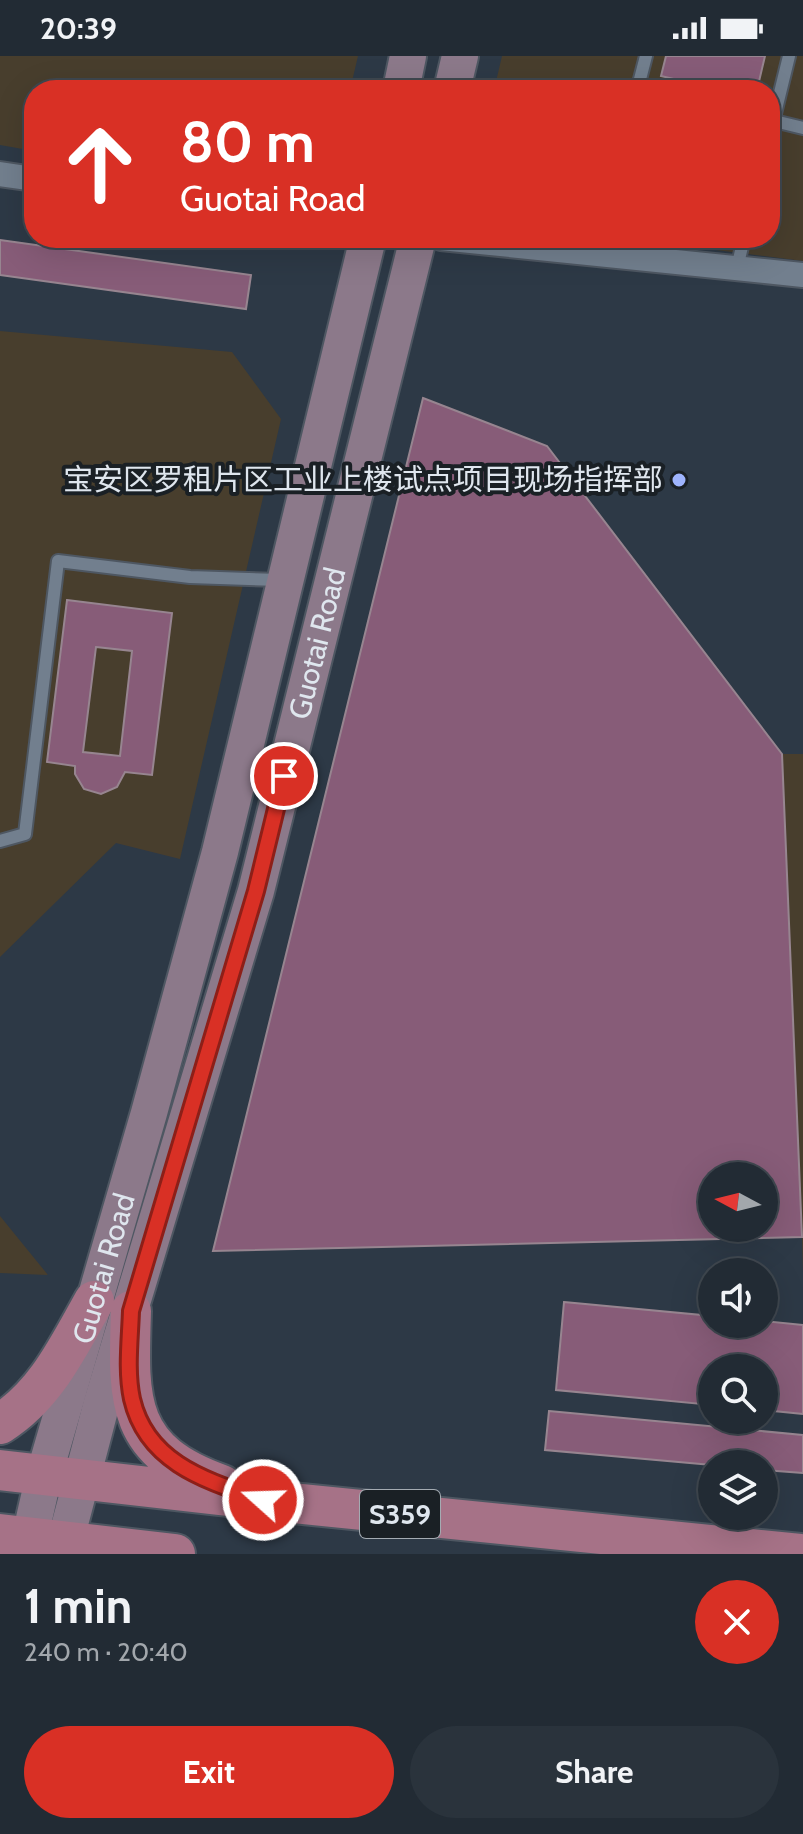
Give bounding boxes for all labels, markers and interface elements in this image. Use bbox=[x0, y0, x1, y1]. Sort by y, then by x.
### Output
text: 20:39 bbox=[40, 10, 117, 47]
text: 80 m bbox=[180, 108, 315, 176]
icon: ahead bbox=[48, 112, 152, 216]
text: Guotai Road bbox=[180, 176, 366, 220]
place label: 宝安区罗租片区工业上楼试点项目现场指挥部 bbox=[63, 461, 663, 498]
marker: 宝安区罗租片区工业上楼试点项目现场指挥部 bbox=[670, 471, 688, 489]
street label: Guotai Road bbox=[280, 564, 354, 723]
pin bbox=[250, 742, 318, 810]
icon: arrive bbox=[262, 754, 306, 798]
north arrow bbox=[698, 1162, 778, 1242]
map controls bbox=[698, 1162, 778, 1530]
street label: Guotai Road bbox=[64, 1189, 143, 1348]
button: sound bbox=[698, 1258, 778, 1338]
button: search bbox=[698, 1354, 778, 1434]
button: layers bbox=[698, 1450, 778, 1530]
position arrow bbox=[221, 1458, 305, 1542]
road number: S359 bbox=[360, 1490, 440, 1538]
text: 1 min bbox=[24, 1577, 132, 1635]
button: close bbox=[695, 1580, 779, 1664]
text: 240 m · 20:40 bbox=[24, 1636, 188, 1668]
button: Exit bbox=[24, 1726, 394, 1818]
button: Share bbox=[410, 1726, 779, 1818]

